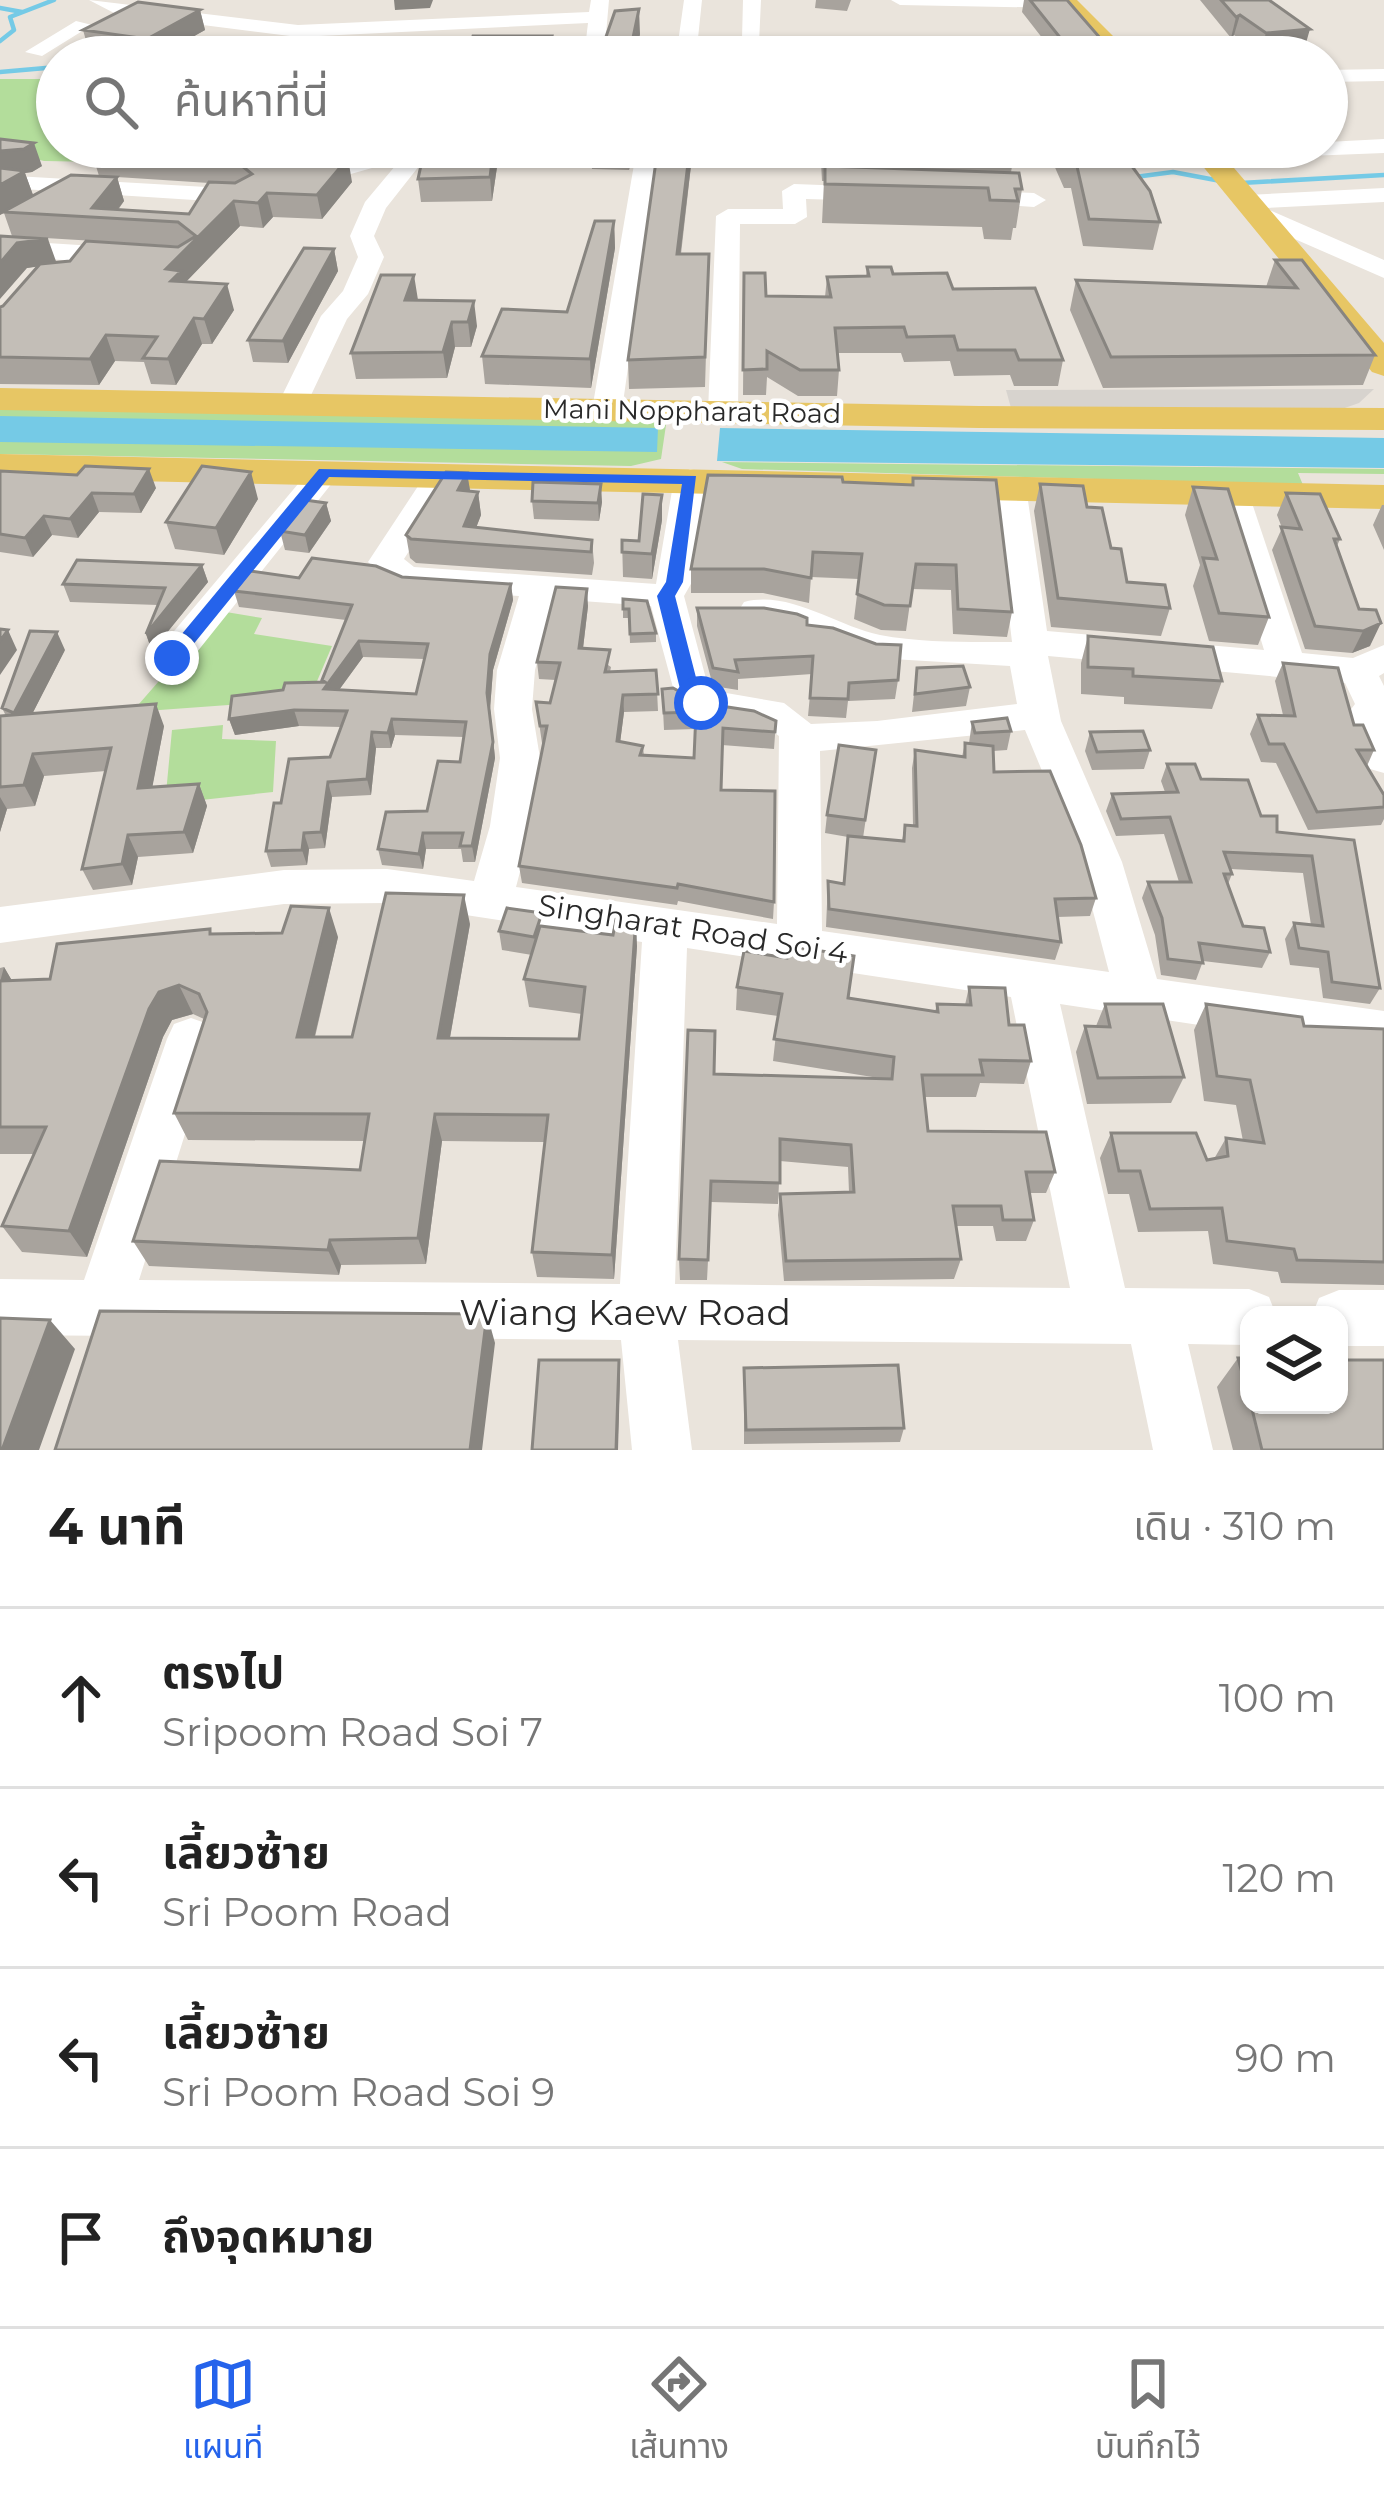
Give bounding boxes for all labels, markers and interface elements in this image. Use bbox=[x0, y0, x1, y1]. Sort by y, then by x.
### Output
search box bbox=[36, 36, 1348, 168]
icon: search bbox=[78, 69, 144, 135]
text: ค้นหาที่นี่ bbox=[174, 72, 329, 127]
street label: Mani Noppharat Road bbox=[543, 392, 841, 430]
route end bbox=[145, 631, 199, 685]
route start bbox=[674, 676, 728, 730]
street label: Singharat Road Soi 4 bbox=[535, 886, 851, 972]
street label: Wiang Kaew Road bbox=[459, 1290, 791, 1334]
map controls bbox=[1240, 1306, 1348, 1414]
button: layers bbox=[1240, 1306, 1348, 1414]
text: 4 นาที bbox=[48, 1495, 186, 1557]
text: เดิน · 310 m bbox=[1133, 1502, 1336, 1550]
text: ตรงไป bbox=[162, 1644, 284, 1699]
icon: ahead bbox=[48, 1665, 114, 1731]
text: 100 m bbox=[1219, 1674, 1336, 1722]
text: Sripoom Road Soi 7 bbox=[162, 1708, 543, 1756]
text: เลี้ยวซ้าย bbox=[162, 1824, 330, 1879]
icon: left bbox=[48, 1845, 114, 1911]
text: 120 m bbox=[1222, 1854, 1336, 1902]
text: Sri Poom Road bbox=[162, 1888, 452, 1936]
text: เลี้ยวซ้าย bbox=[162, 2004, 330, 2059]
icon: left bbox=[48, 2025, 114, 2091]
text: 90 m bbox=[1235, 2034, 1336, 2082]
text: Sri Poom Road Soi 9 bbox=[162, 2068, 555, 2116]
icon: arrive bbox=[48, 2205, 114, 2271]
text: ถึงจุดหมาย bbox=[162, 2208, 374, 2263]
tab: แผนที่ bbox=[183, 2351, 263, 2473]
tab: เส้นทาง bbox=[629, 2351, 729, 2473]
tab: บันทึกไว้ bbox=[1095, 2351, 1201, 2473]

